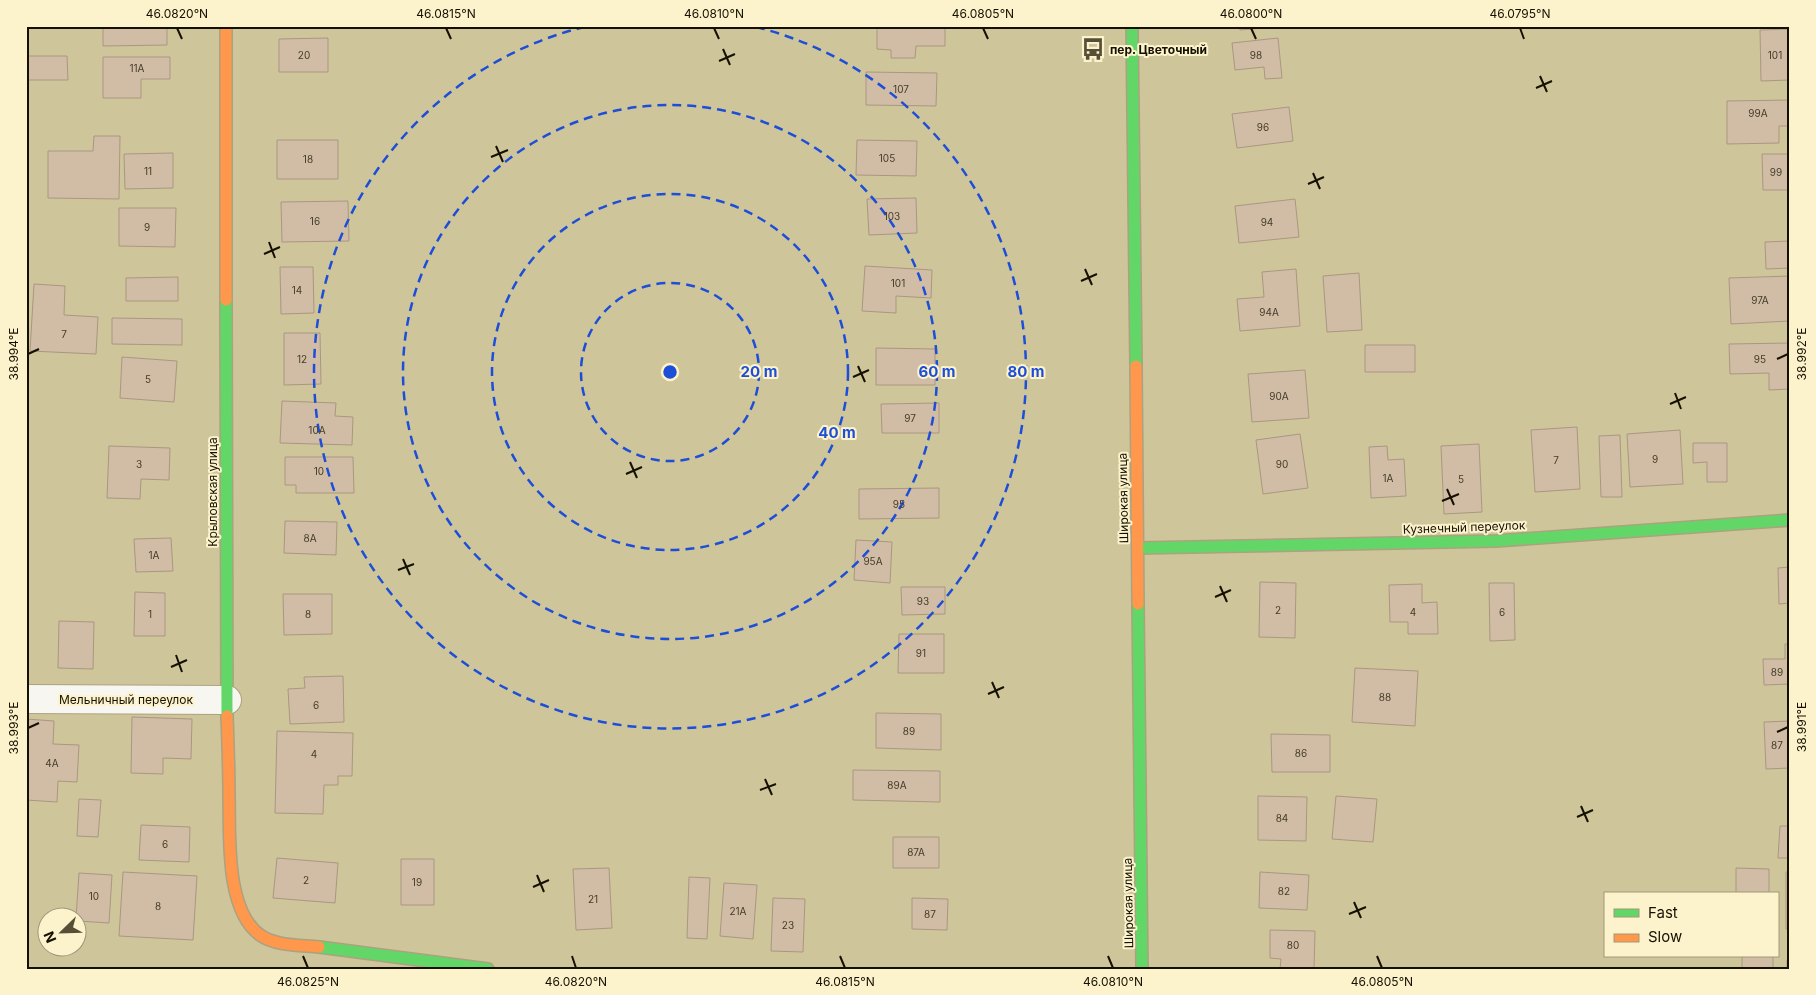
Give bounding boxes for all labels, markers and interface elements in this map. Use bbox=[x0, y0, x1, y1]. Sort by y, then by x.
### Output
text: 46.0820°N bbox=[146, 6, 208, 21]
text: 46.0815°N bbox=[416, 6, 476, 21]
text: 46.0810°N bbox=[684, 6, 744, 21]
text: 46.0805°N bbox=[952, 6, 1014, 21]
text: 46.0800°N bbox=[1220, 6, 1282, 21]
text: 46.0795°N bbox=[1489, 6, 1551, 21]
bus stop icon: пер. Цветочный bbox=[1080, 36, 1106, 62]
place label: пер. Цветочный bbox=[1110, 42, 1207, 57]
house number: 20 bbox=[298, 49, 310, 61]
house number: 98 bbox=[1250, 49, 1262, 61]
house number: 101 bbox=[1768, 49, 1782, 61]
house number: 11А bbox=[129, 62, 145, 74]
house number: 107 bbox=[893, 83, 909, 95]
house number: 99А bbox=[1748, 107, 1768, 119]
house number: 96 bbox=[1257, 121, 1269, 133]
house number: 105 bbox=[879, 152, 895, 164]
house number: 18 bbox=[303, 153, 313, 165]
house number: 11 bbox=[144, 165, 152, 177]
house number: 99 bbox=[1770, 166, 1782, 178]
house number: 103 bbox=[884, 210, 900, 222]
house number: 16 bbox=[310, 215, 320, 227]
house number: 94 bbox=[1261, 216, 1273, 228]
house number: 9 bbox=[144, 221, 150, 233]
house number: 101 bbox=[891, 277, 905, 289]
house number: 14 bbox=[292, 284, 302, 296]
house number: 97А bbox=[1751, 294, 1769, 306]
house number: 94А bbox=[1259, 306, 1279, 318]
text: 38.994°E bbox=[6, 327, 21, 381]
house number: 7 bbox=[61, 328, 67, 340]
text: 38.992°E bbox=[1794, 328, 1809, 380]
house number: 12 bbox=[297, 353, 307, 365]
house number: 95 bbox=[1754, 353, 1766, 365]
text: 20 m bbox=[741, 362, 777, 381]
text: 60 m bbox=[918, 362, 956, 381]
text: 80 m bbox=[1007, 362, 1045, 381]
centre of rings bbox=[661, 363, 679, 381]
house number: 5 bbox=[145, 373, 151, 385]
house number: 90А bbox=[1269, 390, 1289, 402]
house number: 97 bbox=[904, 412, 916, 424]
text: 40 m bbox=[818, 423, 856, 442]
house number: 10А bbox=[308, 424, 326, 436]
street label: Крыловская улица bbox=[205, 437, 220, 547]
street label: Широкая улица bbox=[1115, 453, 1131, 543]
house number: 9 bbox=[1652, 453, 1658, 465]
house number: 7 bbox=[1553, 454, 1559, 466]
house number: 3 bbox=[136, 458, 142, 470]
house number: 90 bbox=[1276, 458, 1288, 470]
house number: 10 bbox=[314, 465, 324, 477]
house number: 1А bbox=[1383, 472, 1394, 484]
house number: 5 bbox=[1458, 473, 1464, 485]
house number: 95 bbox=[893, 498, 905, 510]
street label: Кузнечный переулок bbox=[1403, 517, 1526, 537]
house number: 8А bbox=[303, 532, 317, 544]
house number: 1А bbox=[149, 549, 160, 561]
house number: 95А bbox=[863, 555, 883, 567]
house number: 93 bbox=[917, 595, 929, 607]
house number: 2 bbox=[1275, 604, 1281, 616]
house number: 4 bbox=[1410, 606, 1416, 618]
house number: 6 bbox=[1499, 606, 1505, 618]
house number: 1 bbox=[148, 608, 152, 620]
house number: 8 bbox=[305, 608, 311, 620]
house number: 91 bbox=[916, 647, 926, 659]
house number: 89 bbox=[1771, 666, 1783, 678]
house number: 88 bbox=[1379, 691, 1391, 703]
street label: Мельничный переулок bbox=[59, 692, 193, 707]
house number: 6 bbox=[313, 699, 319, 711]
text: 38.993°E bbox=[6, 702, 21, 754]
text: 38.991°E bbox=[1794, 702, 1809, 752]
house number: 89 bbox=[903, 725, 915, 737]
house number: 87 bbox=[1771, 739, 1783, 751]
house number: 86 bbox=[1295, 747, 1307, 759]
house number: 4 bbox=[311, 748, 317, 760]
house number: 4А bbox=[45, 757, 59, 769]
house number: 89А bbox=[887, 779, 907, 791]
house number: 84 bbox=[1276, 812, 1288, 824]
house number: 6 bbox=[162, 838, 168, 850]
house number: 87А bbox=[907, 846, 925, 858]
street label: Широкая улица bbox=[1120, 858, 1136, 948]
house number: 2 bbox=[303, 874, 309, 886]
house number: 19 bbox=[412, 876, 422, 888]
house number: 82 bbox=[1278, 885, 1290, 897]
house number: 10 bbox=[89, 890, 99, 902]
legend bbox=[1604, 892, 1778, 958]
house number: 21 bbox=[588, 893, 598, 905]
house number: 8 bbox=[155, 900, 161, 912]
text: Fast bbox=[1648, 903, 1678, 922]
house number: 21А bbox=[729, 905, 747, 917]
north arrow bbox=[38, 908, 88, 958]
house number: 87 bbox=[924, 908, 936, 920]
house number: 23 bbox=[782, 919, 794, 931]
text: Slow bbox=[1648, 927, 1682, 946]
text: N bbox=[40, 929, 59, 946]
house number: 80 bbox=[1287, 939, 1299, 951]
text: 46.0825°N bbox=[277, 974, 339, 989]
text: 46.0820°N bbox=[545, 974, 607, 989]
text: 46.0815°N bbox=[815, 974, 875, 989]
text: 46.0810°N bbox=[1083, 974, 1143, 989]
text: 46.0805°N bbox=[1351, 974, 1413, 989]

